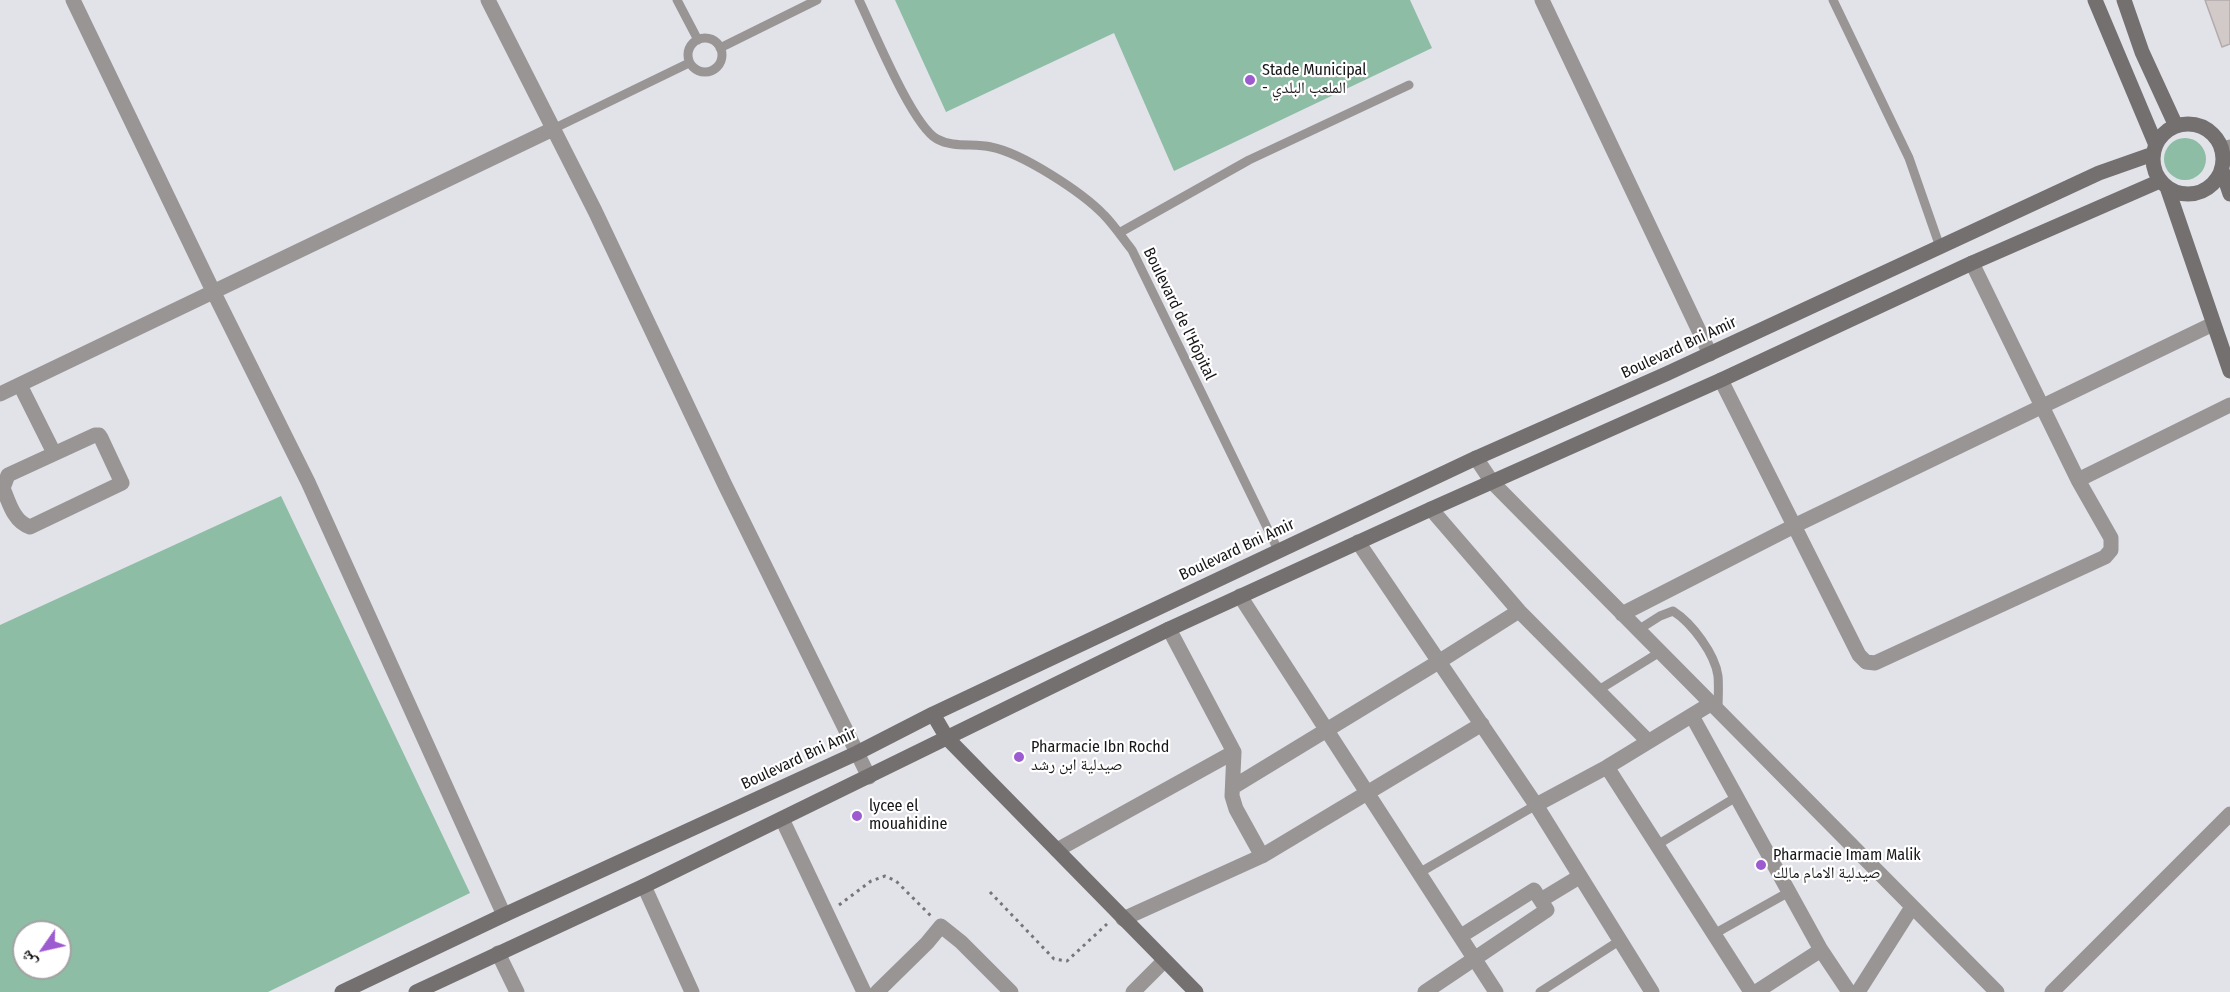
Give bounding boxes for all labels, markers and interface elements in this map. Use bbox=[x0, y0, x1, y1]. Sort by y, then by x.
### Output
place label: Stade Municipal - الملعب البلدي bbox=[1262, 61, 1366, 99]
marker: Stade Municipal - الملعب البلدي bbox=[1243, 73, 1257, 87]
street label: Boulevard de l'Hôpital bbox=[1139, 245, 1219, 383]
street label: Boulevard Bni Amir bbox=[1618, 313, 1740, 383]
street label: Boulevard Bni Amir bbox=[1176, 515, 1298, 585]
street label: Boulevard Bni Amir bbox=[738, 724, 860, 794]
place label: Pharmacie Ibn Rochd صيدلية ابن رشد bbox=[1031, 738, 1169, 776]
marker: Pharmacie Ibn Rochd صيدلية ابن رشد bbox=[1012, 750, 1026, 764]
place label: lycee el mouahidine bbox=[869, 797, 947, 835]
marker: lycee el mouahidine bbox=[850, 809, 864, 823]
place label: Pharmacie Imam Malik صيدلية الامام مالك bbox=[1773, 846, 1921, 884]
marker: Pharmacie Imam Malik صيدلية الامام مالك bbox=[1754, 858, 1768, 872]
north arrow bbox=[12, 920, 72, 980]
text: ش bbox=[16, 947, 41, 972]

